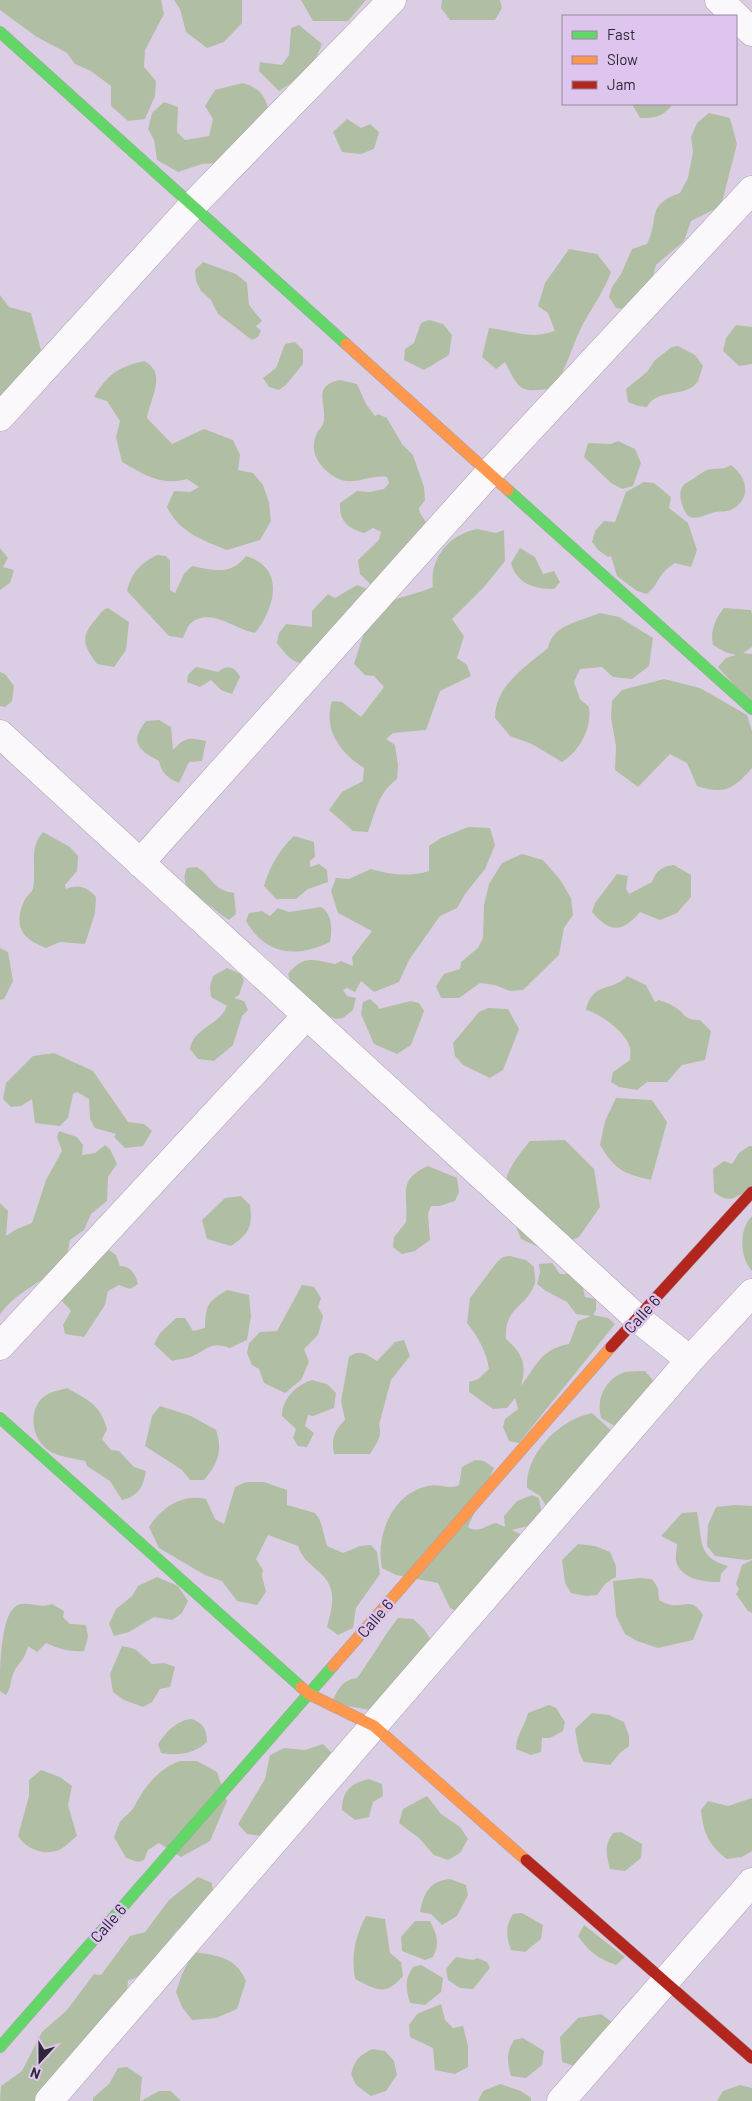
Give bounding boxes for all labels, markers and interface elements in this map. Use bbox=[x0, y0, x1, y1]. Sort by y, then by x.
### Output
legend bbox=[562, 15, 737, 105]
text: Fast bbox=[607, 25, 635, 43]
text: Slow bbox=[607, 50, 638, 68]
text: Jam bbox=[607, 75, 636, 93]
street label: Calle 6 bbox=[619, 1291, 664, 1337]
street label: Calle 6 bbox=[353, 1594, 397, 1641]
street label: Calle 6 bbox=[86, 1899, 130, 1946]
north arrow bbox=[15, 2036, 65, 2086]
text: N bbox=[28, 2064, 43, 2083]

